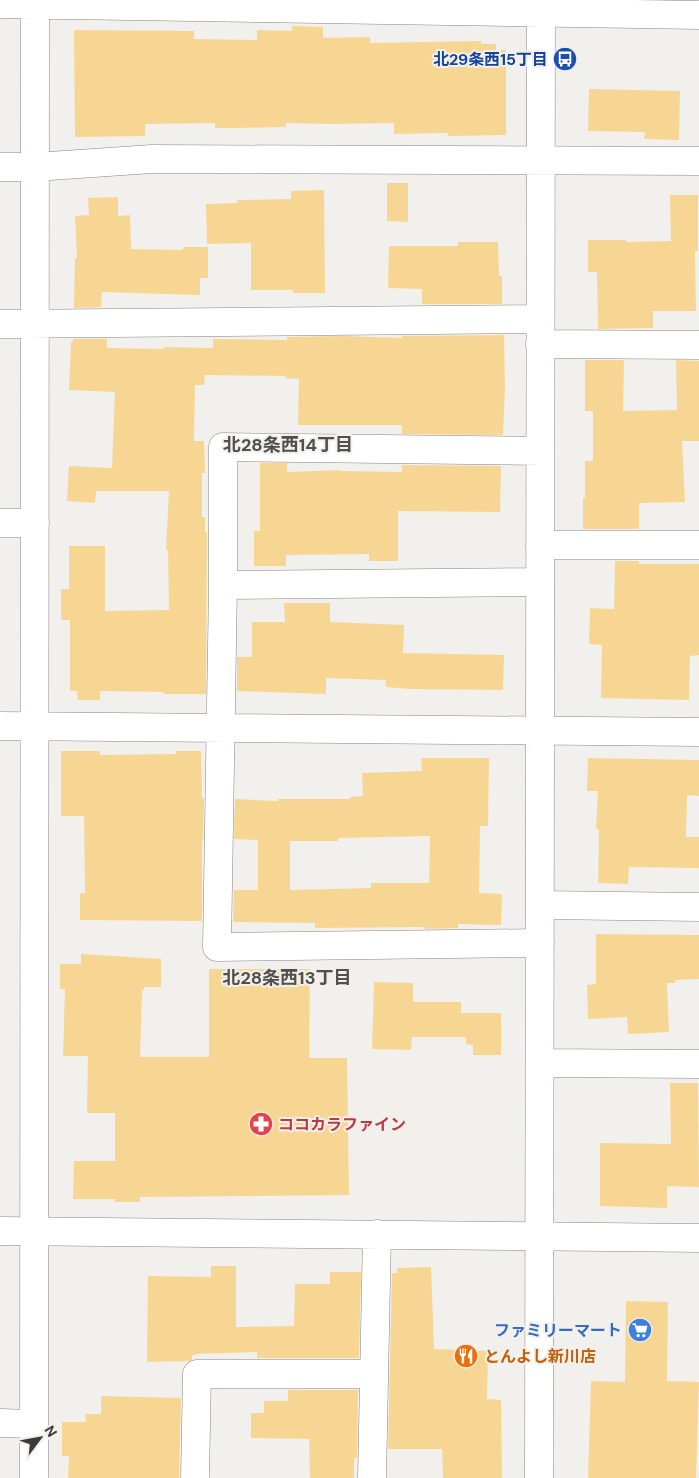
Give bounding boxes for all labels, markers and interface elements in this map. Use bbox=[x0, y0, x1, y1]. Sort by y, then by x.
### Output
bus stop icon: 北29条西15丁目 bbox=[552, 46, 578, 72]
place label: 北29条西15丁目 bbox=[433, 49, 548, 70]
district label: 北28条西14丁目 bbox=[223, 433, 353, 457]
district label: 北28条西13丁目 bbox=[222, 966, 352, 990]
pharmacy icon: ココカラファイン bbox=[248, 1111, 274, 1137]
place label: ココカラファイン bbox=[278, 1114, 406, 1135]
supermarket icon: ファミリーマート bbox=[627, 1317, 653, 1343]
place label: ファミリーマート bbox=[494, 1320, 622, 1341]
restaurant icon: とんよし新川店 bbox=[453, 1343, 479, 1369]
place label: とんよし新川店 bbox=[484, 1346, 596, 1367]
north arrow bbox=[15, 1413, 65, 1463]
text: N bbox=[41, 1422, 61, 1440]

